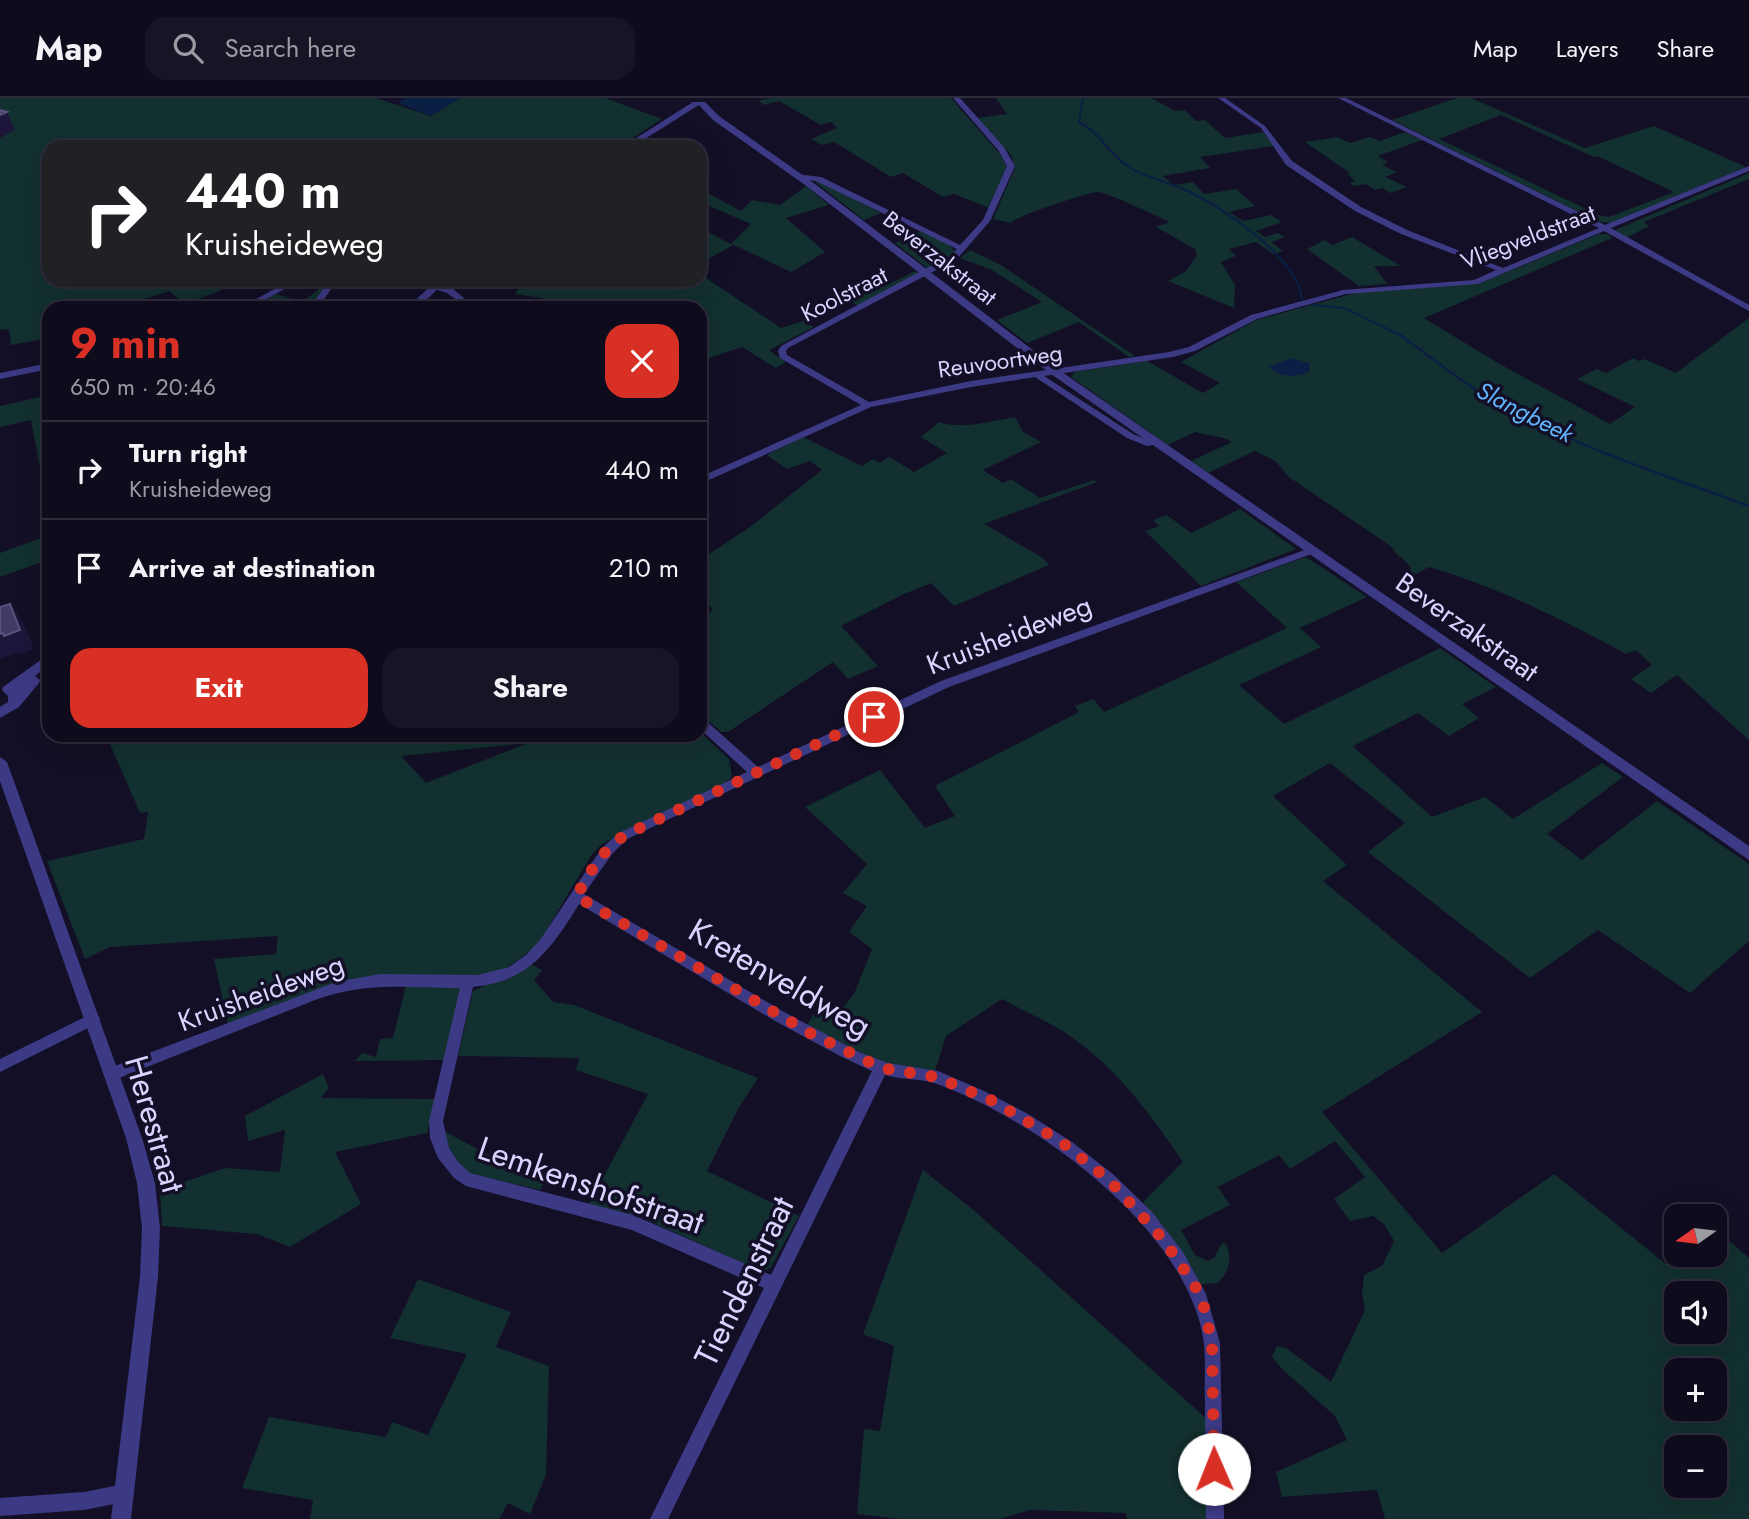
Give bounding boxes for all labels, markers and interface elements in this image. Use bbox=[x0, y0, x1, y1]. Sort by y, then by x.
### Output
search box bbox=[145, 17, 635, 80]
text: Map bbox=[35, 25, 103, 72]
icon: search bbox=[169, 29, 207, 67]
text: Search here bbox=[225, 29, 356, 67]
text: Map bbox=[1473, 31, 1518, 66]
text: Layers bbox=[1556, 31, 1618, 66]
text: Share bbox=[1656, 31, 1714, 66]
text: 440 m bbox=[185, 156, 341, 226]
icon: right bbox=[70, 168, 161, 259]
street label: Vliegveldstraat bbox=[1456, 196, 1601, 278]
street label: Beverzakstraat bbox=[876, 203, 1005, 314]
text: Kruisheideweg bbox=[185, 221, 384, 267]
street label: Koolstraat bbox=[795, 258, 894, 330]
text: 9 min bbox=[70, 313, 181, 374]
button: close bbox=[605, 324, 679, 398]
street label: Reuvoortweg bbox=[936, 335, 1064, 387]
text: 650 m · 20:46 bbox=[70, 370, 216, 404]
water label: Slangbeek bbox=[1471, 373, 1581, 452]
text: Turn right bbox=[129, 434, 247, 472]
icon: right bbox=[70, 451, 108, 489]
text: 440 m bbox=[605, 451, 679, 489]
text: Kruisheideweg bbox=[129, 472, 272, 506]
icon: arrive bbox=[70, 549, 108, 587]
text: Arrive at destination bbox=[129, 549, 376, 587]
text: 210 m bbox=[609, 549, 679, 587]
street label: Beverzakstraat bbox=[1387, 563, 1547, 692]
street label: Kruisheideweg bbox=[920, 585, 1098, 685]
button: Exit bbox=[70, 648, 368, 728]
button: Share bbox=[382, 648, 679, 728]
pin bbox=[844, 687, 904, 747]
icon: arrive bbox=[855, 698, 893, 736]
street label: Kretenveldweg bbox=[680, 907, 880, 1049]
street label: Kruisheideweg bbox=[172, 944, 350, 1042]
street label: Herestraat bbox=[113, 1050, 197, 1198]
street label: Lemkenshofstraat bbox=[472, 1124, 710, 1246]
street label: Tiendenstraat bbox=[683, 1188, 805, 1374]
north arrow bbox=[1664, 1204, 1727, 1267]
map controls bbox=[1664, 1204, 1727, 1498]
button: sound bbox=[1664, 1281, 1727, 1344]
button: + bbox=[1664, 1358, 1727, 1421]
position arrow bbox=[1177, 1432, 1251, 1506]
button: − bbox=[1664, 1435, 1727, 1498]

